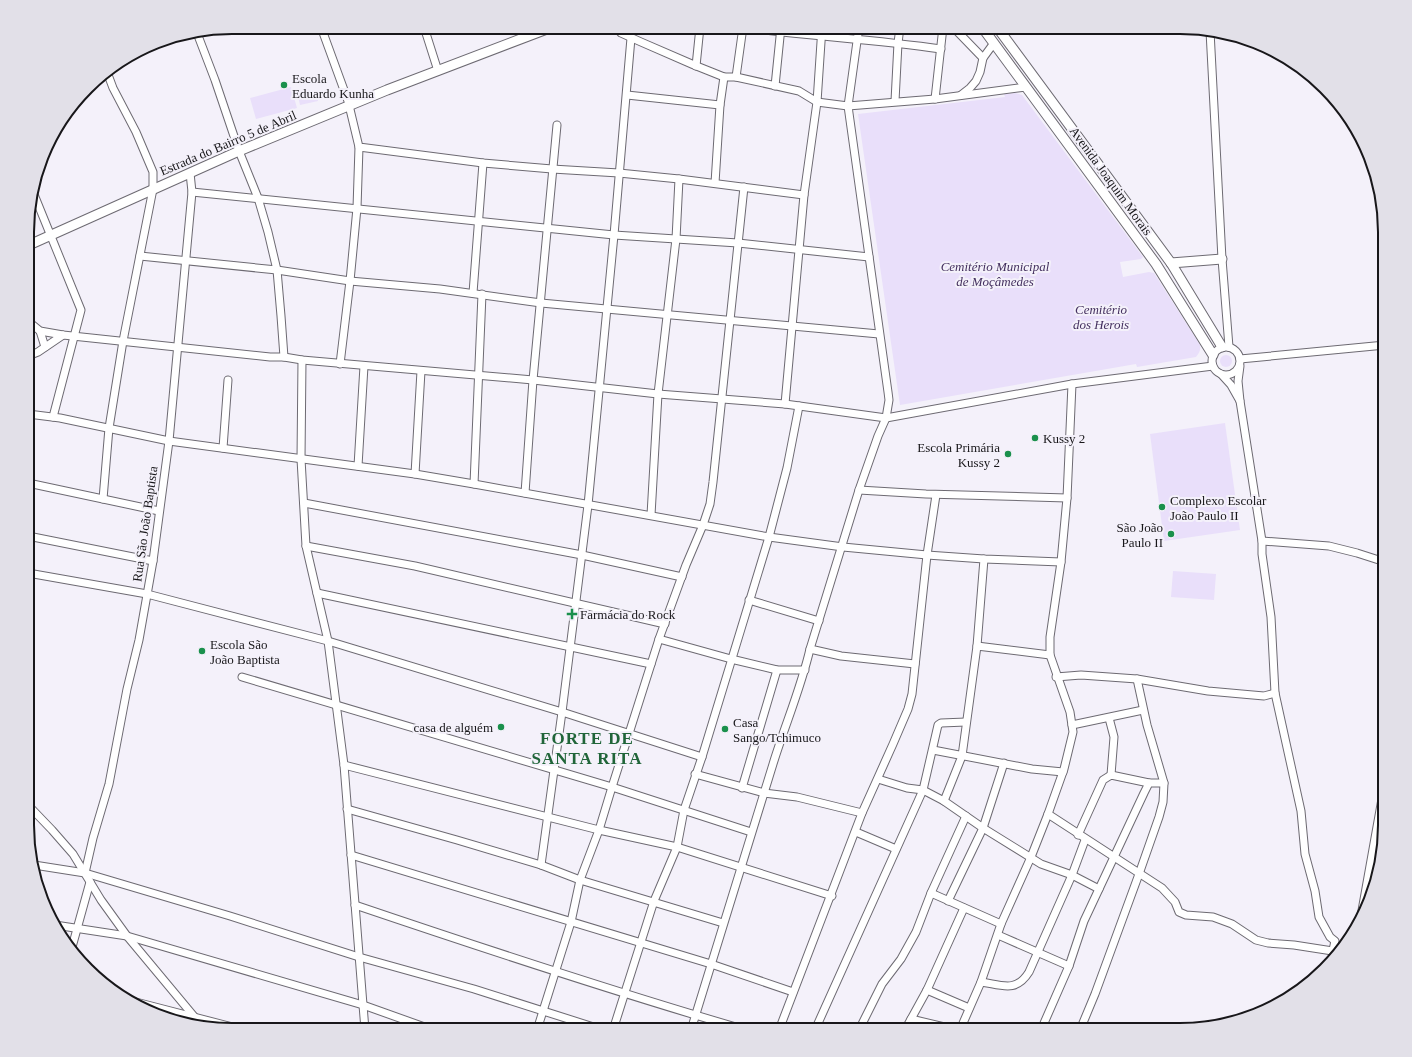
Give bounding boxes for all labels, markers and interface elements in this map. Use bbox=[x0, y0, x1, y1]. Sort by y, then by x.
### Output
place label: Escola Eduardo Kunha bbox=[292, 71, 374, 101]
marker: Escola Eduardo Kunha bbox=[279, 80, 289, 90]
street label: Estrada do Bairro 5 de Abril bbox=[157, 107, 299, 179]
street label: Avenida Joaquim Morais bbox=[1067, 124, 1155, 238]
park label: Cemitério Municipal de Moçâmedes bbox=[941, 259, 1050, 289]
park label: Cemitério dos Herois bbox=[1073, 302, 1129, 332]
place label: Kussy 2 bbox=[1043, 431, 1085, 446]
marker: Kussy 2 bbox=[1030, 433, 1040, 443]
place label: Escola Primária Kussy 2 bbox=[917, 440, 1000, 470]
marker: Escola Primária Kussy 2 bbox=[1003, 449, 1013, 459]
street label: Rua São João Baptista bbox=[129, 465, 161, 583]
place label: Complexo Escolar João Paulo II bbox=[1170, 493, 1267, 523]
marker: Complexo Escolar João Paulo II bbox=[1157, 502, 1167, 512]
place label: São João Paulo II bbox=[1116, 520, 1163, 550]
marker: São João Paulo II bbox=[1166, 529, 1176, 539]
place label: Farmácia do Rock bbox=[580, 607, 676, 622]
marker: Farmácia do Rock bbox=[567, 609, 577, 619]
place label: Escola São João Baptista bbox=[210, 637, 280, 667]
marker: Escola São João Baptista bbox=[197, 646, 207, 656]
place label: Casa Sango/Tchimuco bbox=[733, 715, 821, 745]
place label: casa de alguém bbox=[414, 720, 493, 735]
marker: casa de alguém bbox=[496, 722, 506, 732]
marker: Casa Sango/Tchimuco bbox=[720, 724, 730, 734]
district label: FORTE DE SANTA RITA bbox=[532, 729, 642, 768]

